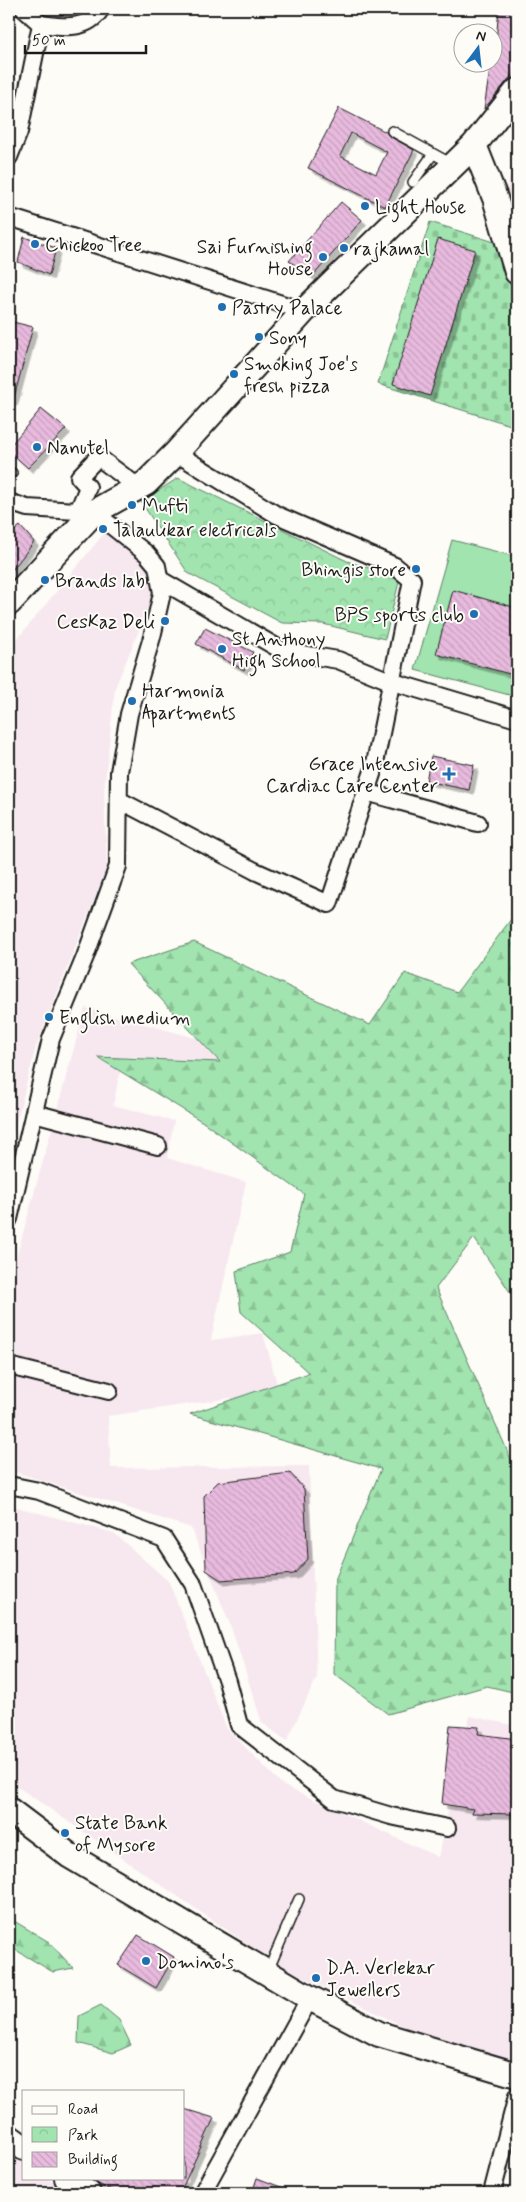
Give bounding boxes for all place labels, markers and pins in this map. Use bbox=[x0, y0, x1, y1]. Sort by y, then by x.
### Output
place label: Light House bbox=[375, 195, 466, 223]
marker: Light House bbox=[359, 200, 371, 212]
place label: Chickoo Tree bbox=[45, 233, 142, 258]
place label: Sai Furnishing House bbox=[197, 235, 313, 282]
place label: rajkamal bbox=[354, 237, 429, 263]
marker: Chickoo Tree bbox=[29, 238, 41, 250]
marker: rajkamal bbox=[338, 242, 350, 254]
marker: Sai Furnishing House bbox=[317, 251, 329, 263]
place label: Pastry Palace bbox=[232, 296, 342, 321]
marker: Pastry Palace bbox=[216, 301, 228, 313]
place label: Sony bbox=[269, 326, 307, 351]
marker: Sony bbox=[253, 331, 265, 343]
place label: Smoking Joe's fresh pizza bbox=[244, 352, 358, 399]
marker: Smoking Joe's fresh pizza bbox=[228, 368, 240, 380]
place label: Nanutel bbox=[47, 436, 109, 461]
marker: Nanutel bbox=[31, 441, 43, 453]
place label: Mufti bbox=[142, 494, 188, 519]
marker: Mufti bbox=[126, 499, 138, 511]
place label: Talaulikar electricals bbox=[113, 518, 277, 543]
marker: Talaulikar electricals bbox=[97, 523, 109, 535]
place label: Bhingis store bbox=[301, 558, 406, 584]
marker: Bhingis store bbox=[410, 563, 422, 575]
place label: Brands lab bbox=[55, 569, 145, 594]
marker: Brands lab bbox=[39, 574, 51, 586]
place label: BPS sports club bbox=[335, 603, 464, 628]
marker: BPS sports club bbox=[468, 608, 480, 620]
place label: CesKaz Deli bbox=[56, 610, 155, 635]
marker: CesKaz Deli bbox=[159, 615, 171, 627]
place label: St Anthony High School bbox=[232, 627, 325, 677]
marker: St Anthony High School bbox=[216, 643, 228, 655]
place label: Harmonia Apartments bbox=[142, 679, 235, 728]
marker: Harmonia Apartments bbox=[126, 695, 138, 707]
place label: Grace Intensive Cardiac Care Center bbox=[266, 752, 438, 799]
marker: Grace Intensive Cardiac Care Center bbox=[442, 767, 456, 781]
place label: English medium bbox=[59, 1006, 190, 1034]
marker: English medium bbox=[43, 1011, 55, 1023]
place label: State Bank of Mysore bbox=[75, 1811, 167, 1858]
marker: State Bank of Mysore bbox=[59, 1827, 71, 1839]
place label: Domino's bbox=[156, 1950, 235, 1975]
marker: Domino's bbox=[140, 1955, 152, 1967]
place label: D.A. Verlekar Jewellers bbox=[326, 1956, 435, 2003]
marker: D.A. Verlekar Jewellers bbox=[310, 1972, 322, 1984]

